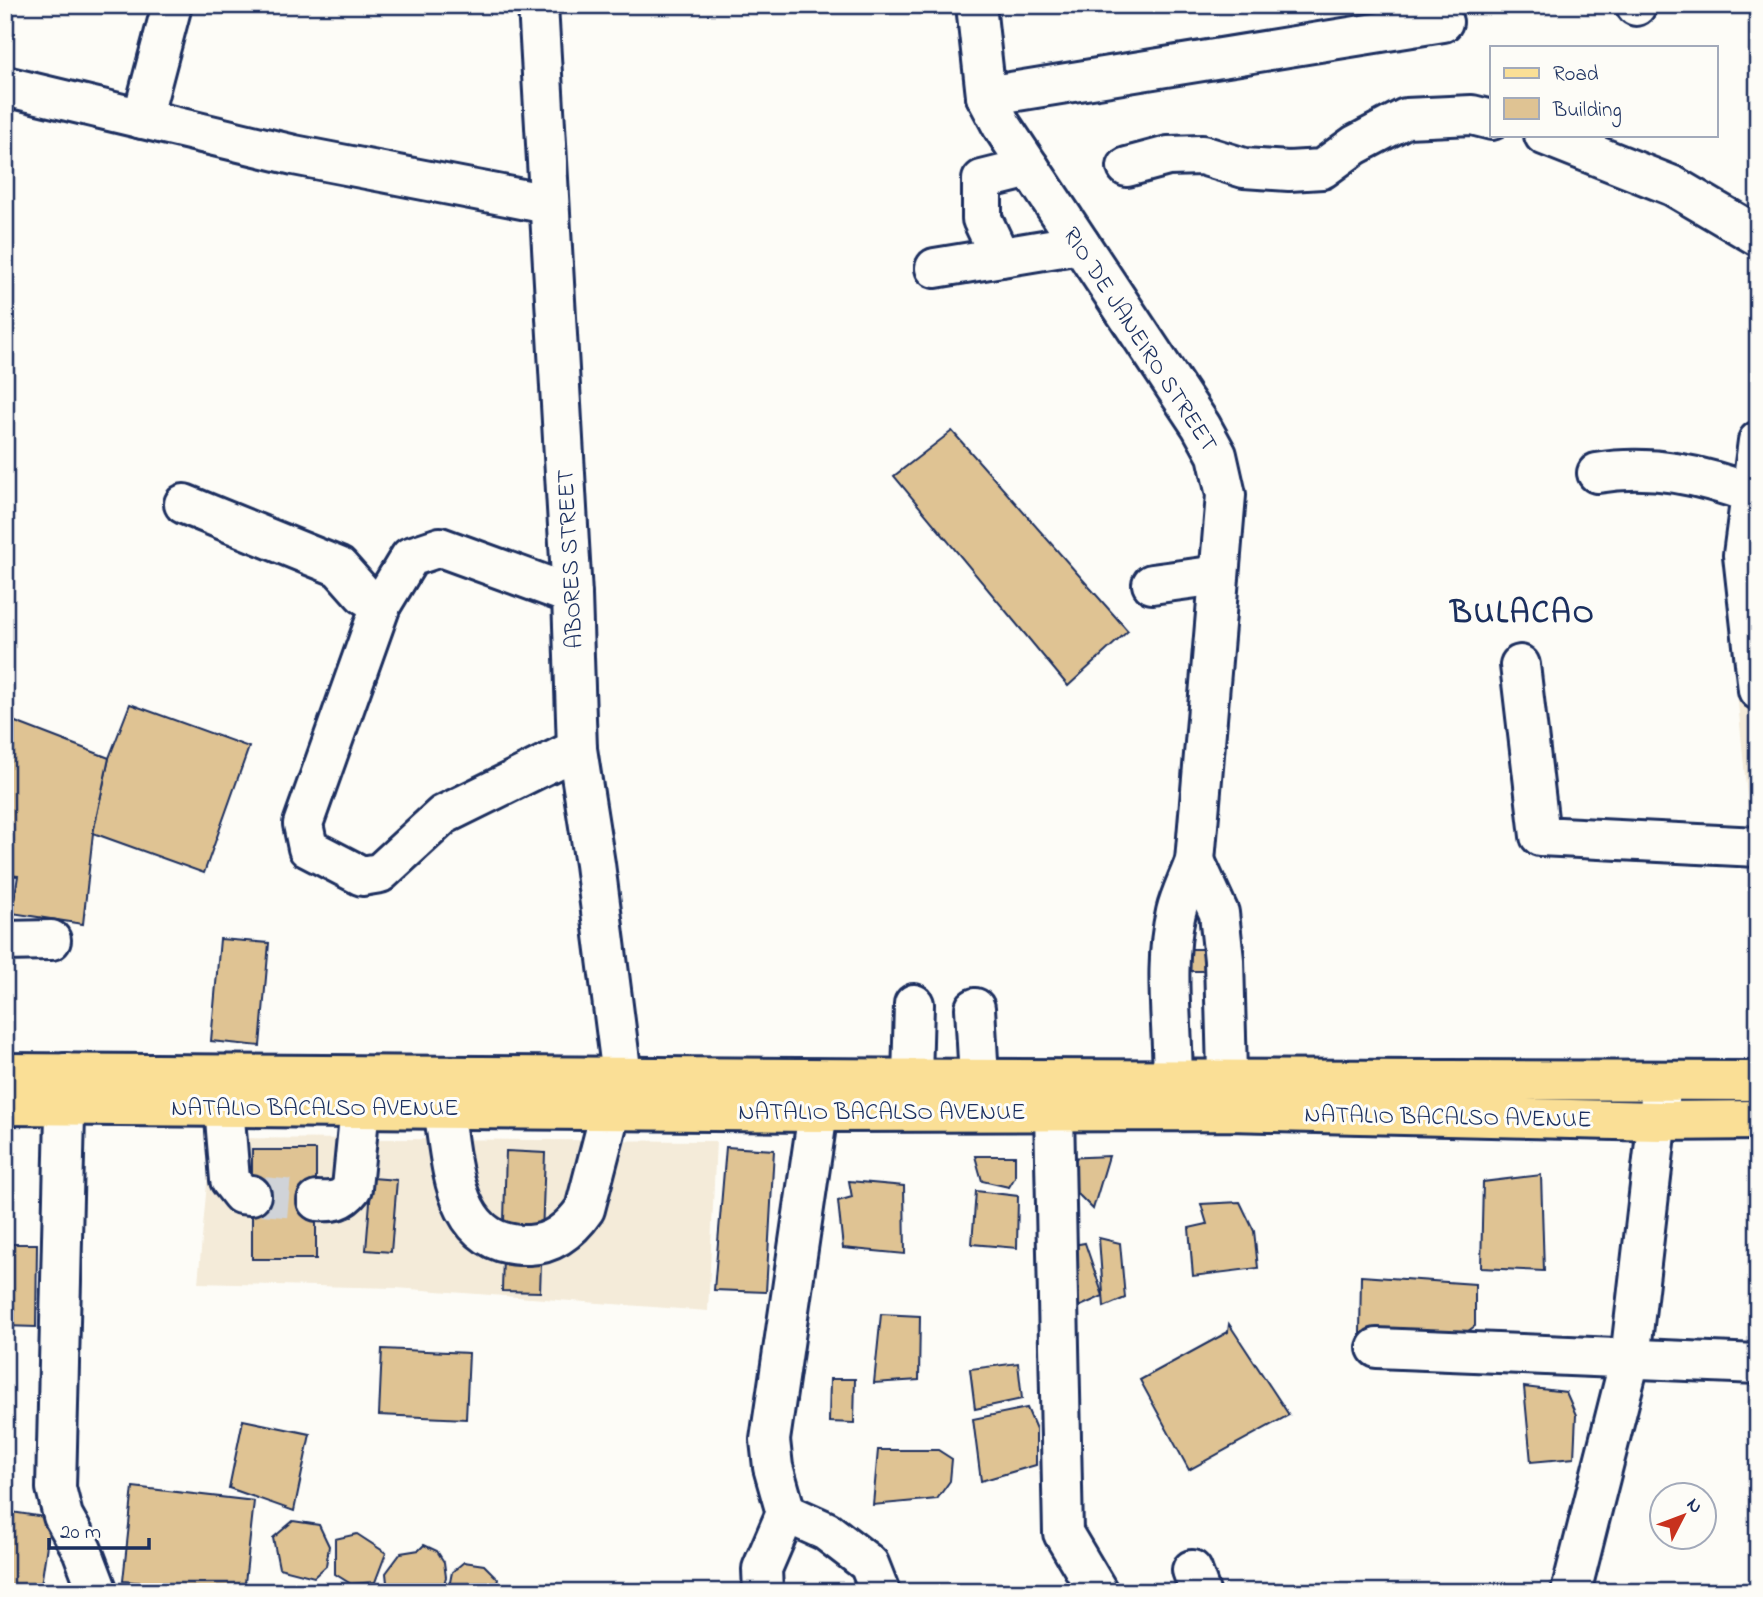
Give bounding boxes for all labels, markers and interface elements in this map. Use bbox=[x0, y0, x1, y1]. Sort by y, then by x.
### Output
legend bbox=[1490, 46, 1718, 136]
text: Road bbox=[1553, 60, 1599, 90]
text: Building bbox=[1552, 96, 1622, 128]
street label: RIO DE JANEIRO STREET bbox=[1053, 221, 1225, 460]
street label: ABORES STREET bbox=[549, 468, 594, 650]
district label: BULACAO bbox=[1448, 591, 1596, 638]
street label: NATALIO BACALSO AVENUE bbox=[171, 1092, 459, 1127]
street label: NATALIO BACALSO AVENUE bbox=[738, 1096, 1026, 1131]
street label: NATALIO BACALSO AVENUE bbox=[1304, 1098, 1592, 1139]
north arrow bbox=[1648, 1482, 1718, 1552]
text: N bbox=[1679, 1492, 1708, 1520]
scale bar bbox=[49, 1506, 149, 1550]
text: 20 m bbox=[60, 1518, 101, 1548]

